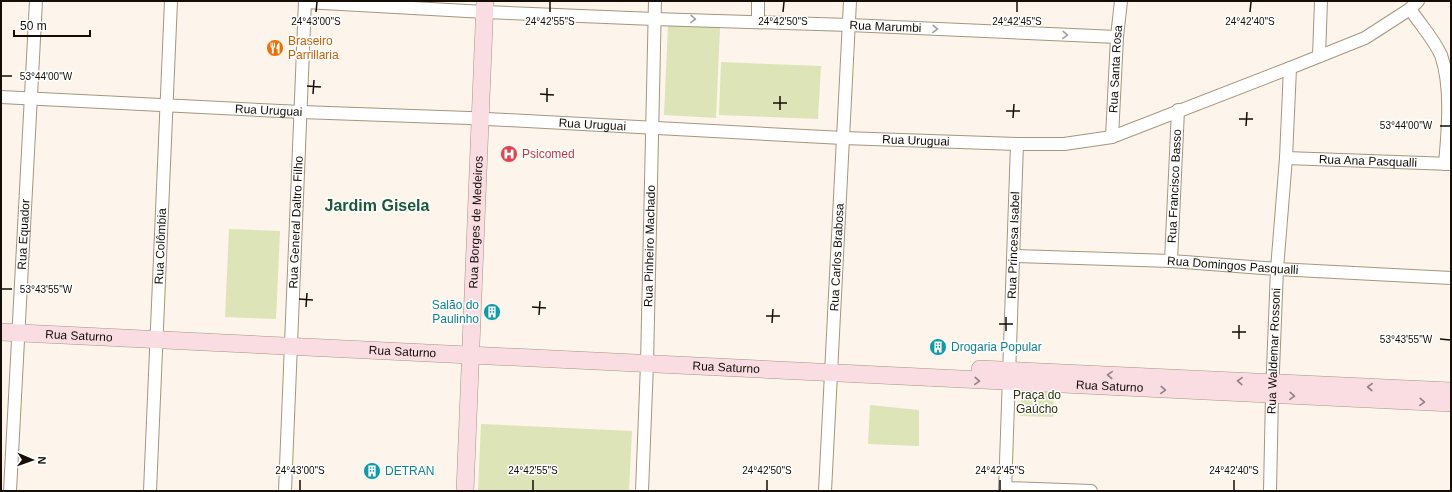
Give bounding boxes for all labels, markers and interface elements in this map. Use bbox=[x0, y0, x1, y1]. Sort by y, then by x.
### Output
scale bar bbox=[14, 12, 90, 38]
one-way arrow bbox=[690, 15, 696, 23]
text: 24°43'00"S bbox=[291, 16, 341, 27]
text: 24°42'55"S bbox=[525, 16, 575, 27]
text: 24°42'50"S bbox=[758, 16, 808, 27]
text: 24°42'45"S bbox=[992, 16, 1042, 27]
text: 24°42'40"S bbox=[1225, 16, 1275, 27]
street label: Rua Marumbi bbox=[849, 18, 922, 35]
text: 50 m bbox=[20, 19, 47, 33]
one-way arrow bbox=[932, 24, 938, 33]
street label: Rua Santa Rosa bbox=[1106, 24, 1125, 113]
one-way arrow bbox=[1062, 31, 1068, 39]
place label: Braseiro Parrillaria bbox=[288, 34, 339, 62]
restaurant icon: Braseiro Parrillaria bbox=[265, 38, 285, 58]
text: 53°44'00"W bbox=[20, 71, 73, 82]
street label: Rua Uruguai bbox=[235, 102, 303, 119]
street label: Rua Uruguai bbox=[558, 116, 626, 133]
text: 53°44'00"W bbox=[1380, 120, 1433, 131]
street label: Rua Francisco Basso bbox=[1165, 128, 1184, 243]
street label: Rua Uruguai bbox=[882, 132, 950, 149]
hospital icon: Psicomed bbox=[499, 144, 519, 164]
place label: Psicomed bbox=[522, 147, 575, 161]
street label: Rua Ana Pasqualli bbox=[1319, 152, 1417, 170]
street label: Rua General Daltro Filho bbox=[286, 155, 306, 289]
street label: Rua Borges de Medeiros bbox=[466, 156, 486, 289]
street label: Rua Pinheiro Machado bbox=[641, 185, 658, 307]
street label: Rua Princesa Isabel bbox=[1005, 191, 1022, 299]
district label: Jardim Gisela bbox=[325, 197, 430, 214]
street label: Rua Equador bbox=[15, 199, 32, 270]
street label: Rua Carlos Brabosa bbox=[827, 203, 847, 312]
street label: Rua Colômbia bbox=[152, 208, 169, 285]
street label: Rua Domingos Pasqualli bbox=[1167, 254, 1299, 277]
text: 53°43'55"W bbox=[20, 284, 73, 295]
street label: Rua Waldemar Rossoni bbox=[1265, 288, 1283, 414]
place label: Salão do Paulinho bbox=[432, 298, 479, 326]
building icon: Salão do Paulinho bbox=[482, 302, 502, 322]
street label: Rua Saturno bbox=[45, 327, 113, 344]
text: 53°43'55"W bbox=[1380, 334, 1433, 345]
building icon: Drogaria Popular bbox=[928, 337, 948, 357]
place label: Drogaria Popular bbox=[951, 340, 1042, 354]
street label: Rua Saturno bbox=[368, 343, 437, 360]
street label: Rua Saturno bbox=[692, 359, 760, 376]
one-way arrow bbox=[1107, 371, 1113, 380]
one-way arrow bbox=[974, 376, 980, 385]
one-way arrow bbox=[1237, 377, 1243, 386]
street label: Rua Saturno bbox=[1076, 378, 1144, 395]
one-way arrow bbox=[1367, 383, 1373, 391]
one-way arrow bbox=[1160, 385, 1166, 394]
park label: Praça do Gaúcho bbox=[1013, 388, 1061, 416]
one-way arrow bbox=[1289, 391, 1295, 400]
one-way arrow bbox=[1419, 398, 1425, 406]
north arrow bbox=[12, 440, 52, 480]
text: N bbox=[36, 456, 48, 465]
building icon: DETRAN bbox=[362, 461, 382, 481]
place label: DETRAN bbox=[385, 464, 434, 478]
text: 24°43'00"S bbox=[275, 465, 325, 476]
text: 24°42'55"S bbox=[508, 465, 558, 476]
text: 24°42'50"S bbox=[742, 465, 792, 476]
text: 24°42'45"S bbox=[975, 465, 1025, 476]
text: 24°42'40"S bbox=[1209, 465, 1259, 476]

